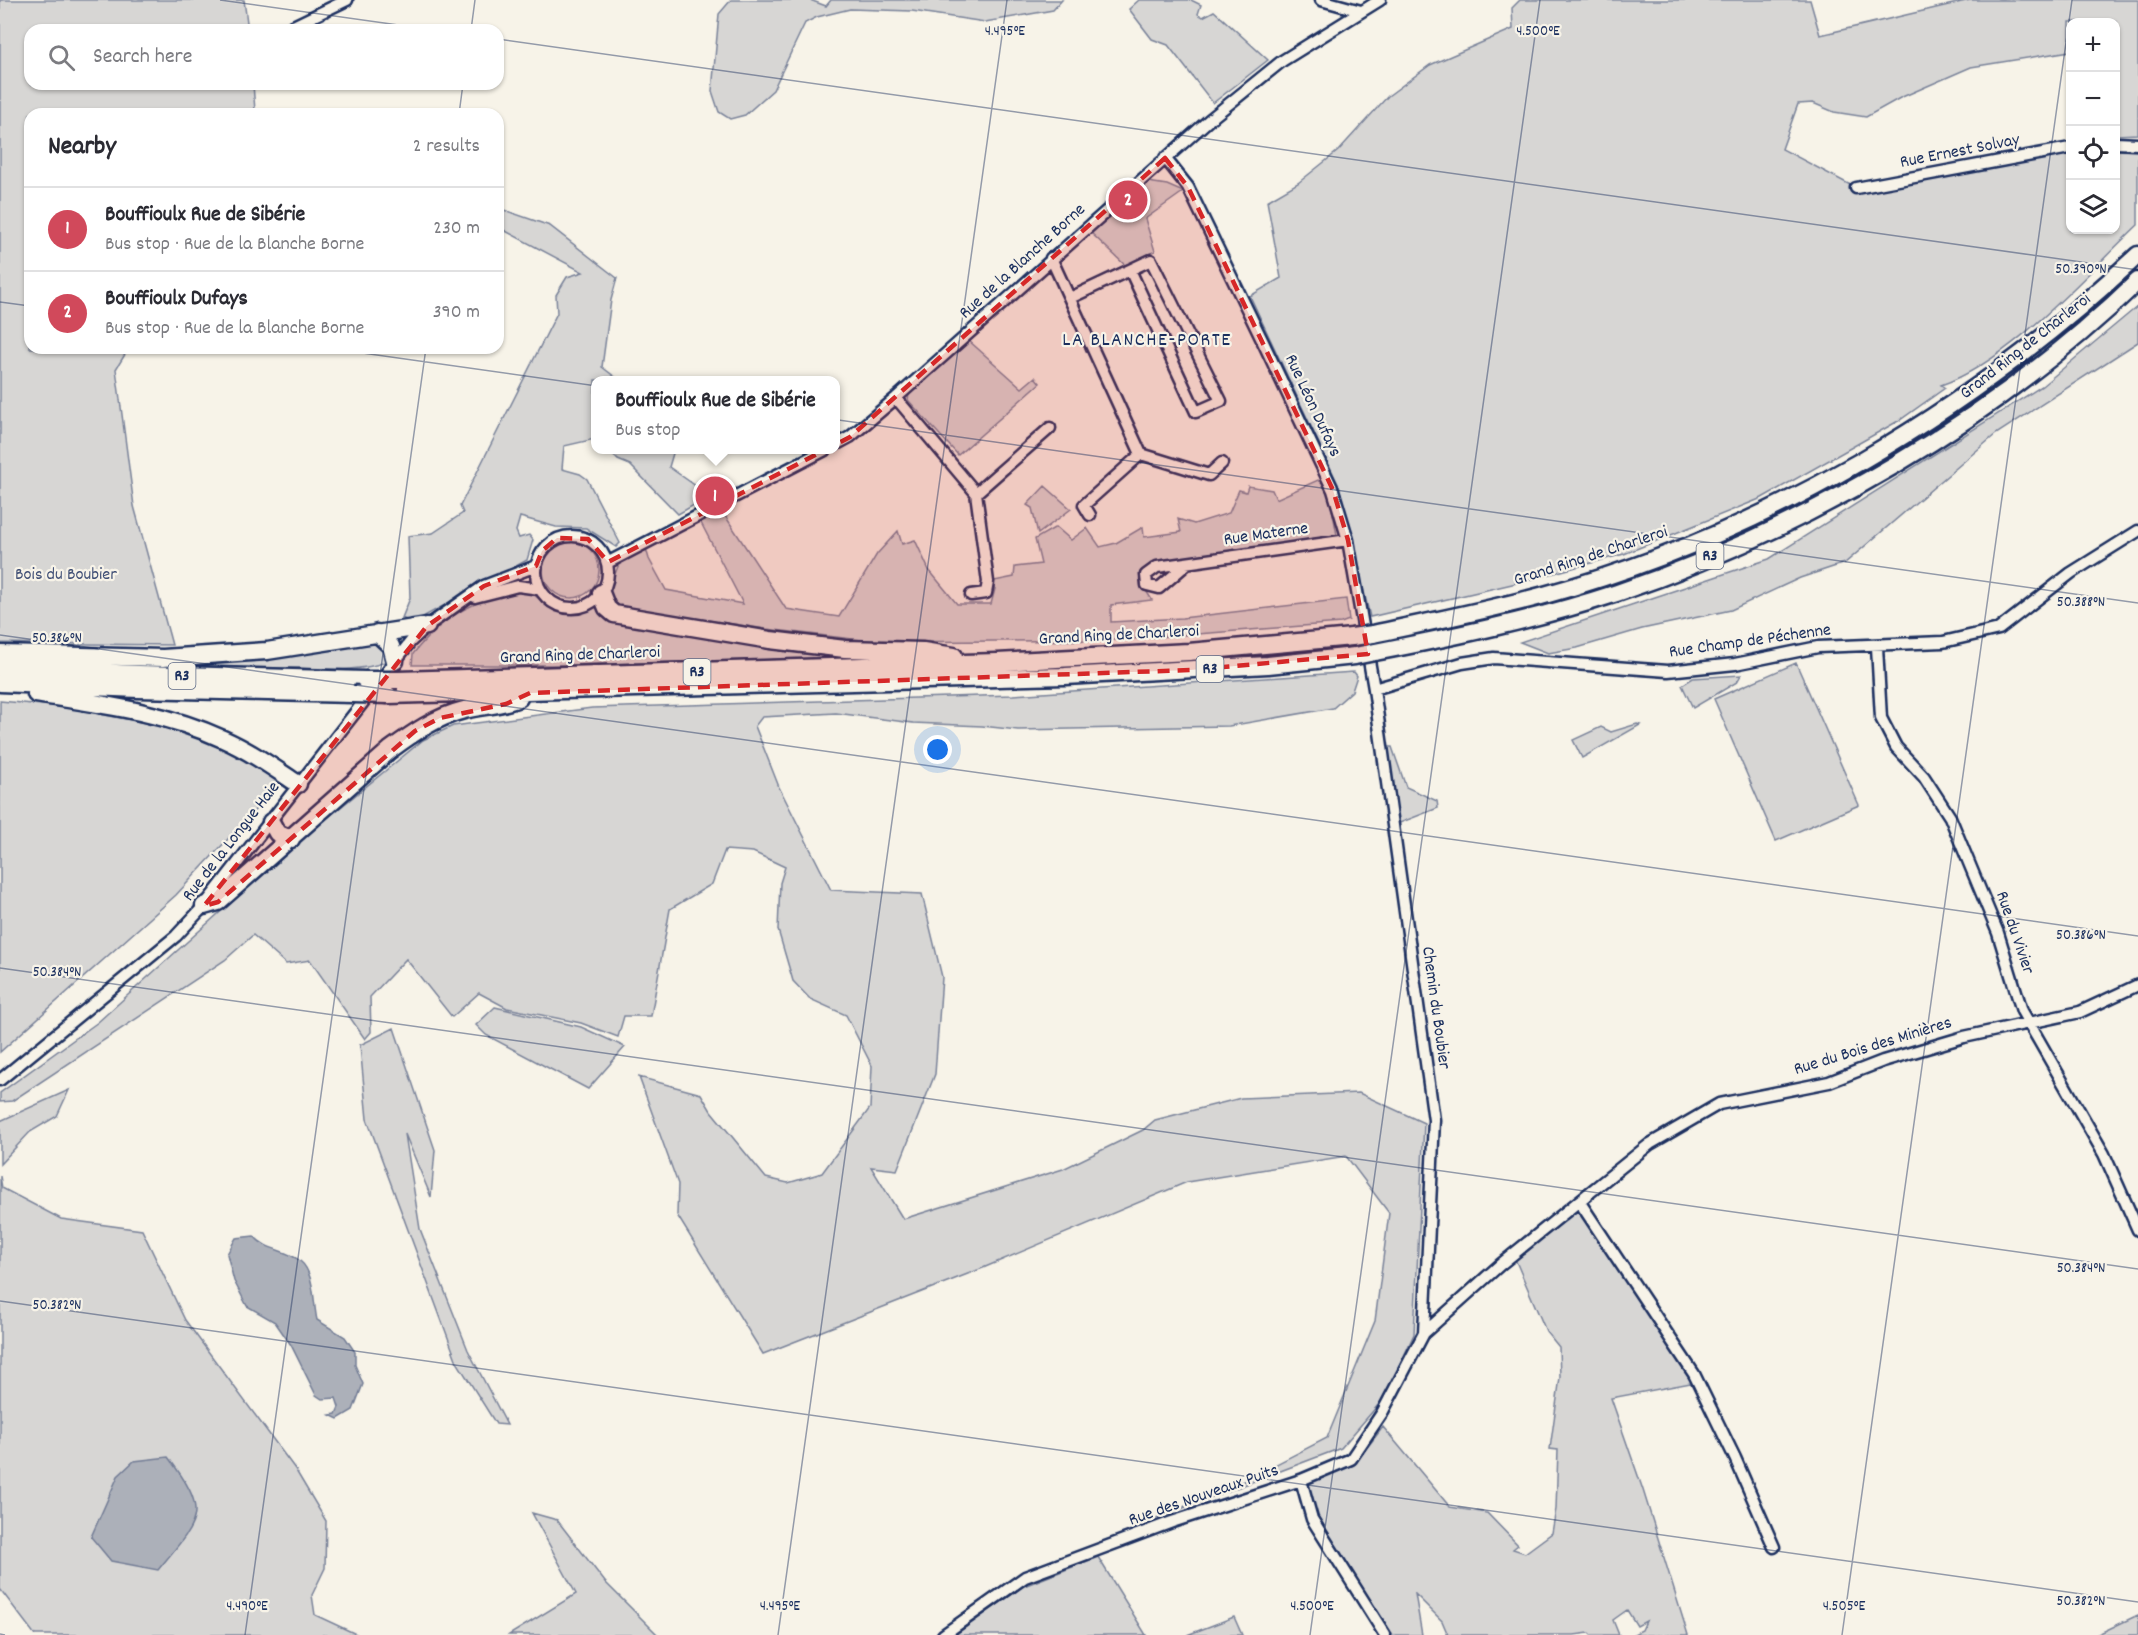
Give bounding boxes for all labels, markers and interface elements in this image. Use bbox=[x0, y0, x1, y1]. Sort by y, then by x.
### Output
map controls bbox=[2066, 18, 2120, 234]
button: + bbox=[2066, 18, 2120, 72]
text: 4.495°E bbox=[985, 21, 1025, 43]
text: 4.500°E bbox=[1516, 21, 1560, 43]
search box bbox=[24, 24, 504, 90]
icon: search bbox=[45, 41, 78, 74]
text: Search here bbox=[93, 42, 192, 73]
button: − bbox=[2066, 72, 2120, 126]
button: locate bbox=[2066, 126, 2120, 180]
street label: Rue Ernest Solvay bbox=[1898, 128, 2023, 176]
text: Nearby bbox=[48, 129, 116, 166]
text: 2 results bbox=[413, 133, 480, 161]
pin: 2 bbox=[1108, 178, 1148, 222]
button: layers bbox=[2066, 180, 2120, 234]
street label: Rue de la Blanche Borne bbox=[954, 198, 1092, 326]
text: Bouffioulx Rue de Sibérie bbox=[105, 200, 305, 231]
text: 1 bbox=[65, 215, 70, 243]
text: 230 m bbox=[433, 215, 480, 243]
text: Bus stop · Rue de la Blanche Borne bbox=[105, 231, 364, 259]
text: 50.390°N bbox=[2055, 259, 2107, 281]
text: Bouffioulx Dufays bbox=[105, 284, 248, 315]
street label: Grand Ring de Charleroi bbox=[1955, 288, 2097, 406]
text: 2 bbox=[63, 299, 72, 327]
text: 390 m bbox=[433, 299, 480, 327]
text: Bus stop · Rue de la Blanche Borne bbox=[105, 315, 364, 343]
district label: LA BLANCHE-PORTE bbox=[1062, 327, 1232, 355]
street label: Rue Léon Dufays bbox=[1277, 350, 1347, 462]
popup bbox=[591, 376, 840, 454]
text: Bouffioulx Rue de Sibérie bbox=[615, 386, 816, 417]
text: Bus stop bbox=[615, 417, 680, 445]
pin: 1 bbox=[696, 474, 734, 518]
street label: Rue Materne bbox=[1222, 517, 1310, 553]
street label: Grand Ring de Charleroi bbox=[1511, 520, 1671, 594]
road number: R3 bbox=[1696, 543, 1724, 569]
park label: Bois du Boubier bbox=[15, 563, 117, 588]
text: 50.388°N bbox=[2057, 592, 2105, 614]
street label: Rue Champ de Péchenne bbox=[1667, 618, 1833, 666]
street label: Grand Ring de Charleroi bbox=[1038, 619, 1200, 653]
text: 50.386°N bbox=[32, 628, 82, 650]
street label: Grand Ring de Charleroi bbox=[499, 641, 661, 671]
road number: R3 bbox=[1196, 656, 1224, 682]
road number: R3 bbox=[684, 659, 710, 685]
road number: R3 bbox=[168, 663, 195, 689]
your location bbox=[923, 735, 952, 764]
street label: Rue de la Longue Haie bbox=[177, 777, 287, 907]
street label: Rue du Vivier bbox=[1988, 888, 2040, 978]
text: 50.386°N bbox=[2056, 925, 2106, 947]
street label: Chemin du Boubier bbox=[1414, 945, 1456, 1071]
text: 50.384°N bbox=[33, 962, 81, 984]
street label: Rue du Bois des Minières bbox=[1791, 1011, 1955, 1083]
text: 50.384°N bbox=[2057, 1258, 2105, 1280]
text: 50.382°N bbox=[32, 1295, 82, 1317]
street label: Rue des Nouveaux Puits bbox=[1126, 1459, 1282, 1533]
text: 50.382°N bbox=[2056, 1591, 2106, 1613]
text: 4.490°E bbox=[226, 1596, 268, 1618]
text: 4.495°E bbox=[760, 1596, 800, 1618]
text: 4.500°E bbox=[1290, 1596, 1334, 1618]
text: 4.505°E bbox=[1823, 1596, 1865, 1618]

